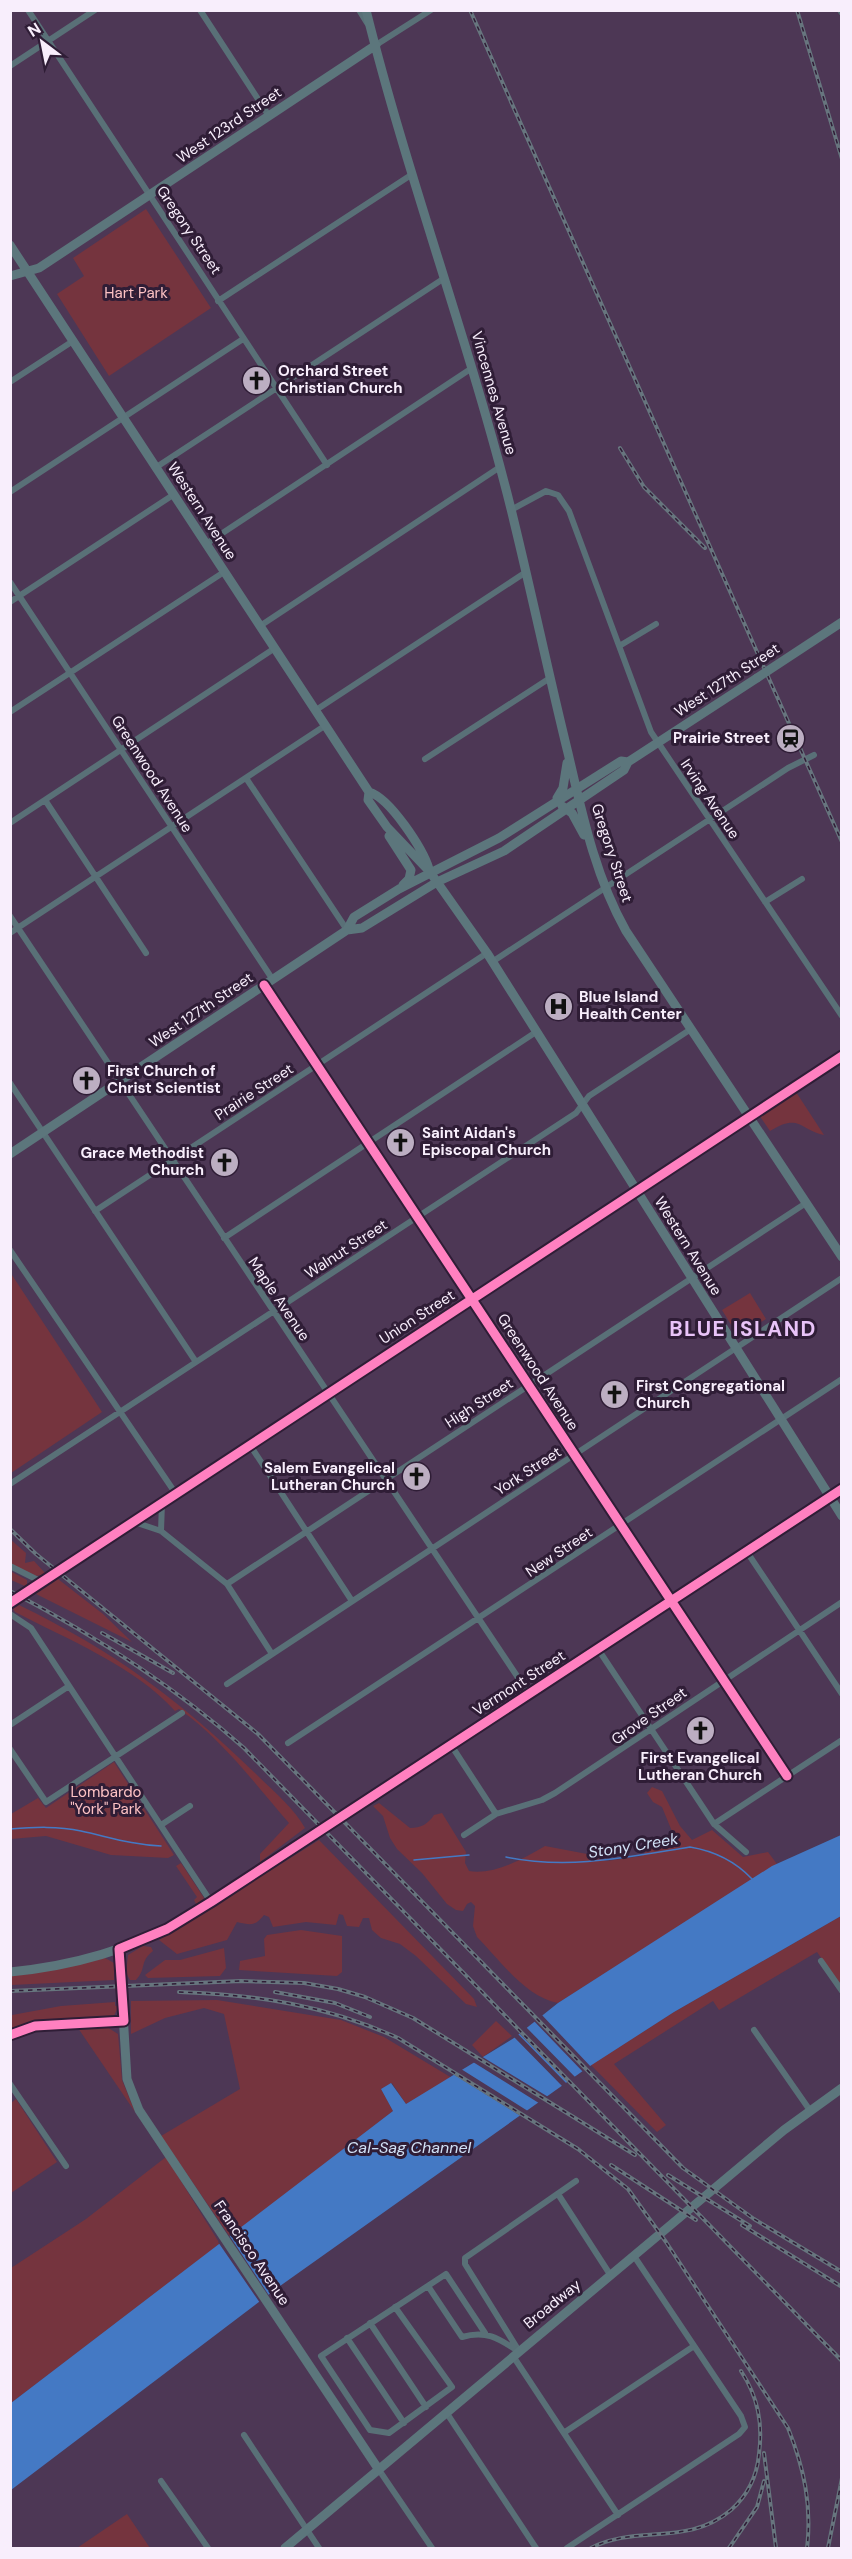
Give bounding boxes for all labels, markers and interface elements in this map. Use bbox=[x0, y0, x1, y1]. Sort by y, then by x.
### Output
north arrow bbox=[12, 12, 72, 72]
text: N bbox=[24, 18, 45, 42]
street label: West 123rd Street bbox=[173, 82, 286, 168]
street label: Gregory Street bbox=[152, 182, 226, 278]
park label: Hart Park bbox=[104, 283, 168, 303]
street label: Vincennes Avenue bbox=[467, 329, 521, 457]
place label: Orchard Street Christian Church bbox=[278, 361, 403, 398]
church icon: Orchard Street Christian Church bbox=[241, 364, 273, 396]
street label: Western Avenue bbox=[163, 458, 241, 564]
street label: West 127th Street bbox=[671, 638, 783, 721]
street label: Greenwood Avenue bbox=[107, 712, 197, 836]
station icon: Prairie Street bbox=[775, 722, 807, 754]
place label: Prairie Street bbox=[673, 728, 770, 748]
street label: Irving Avenue bbox=[676, 755, 744, 843]
street label: Gregory Street bbox=[587, 801, 637, 905]
street label: West 127th Street bbox=[145, 968, 257, 1052]
place label: Blue Island Health Center bbox=[579, 987, 682, 1024]
hospital icon: Blue Island Health Center bbox=[542, 990, 574, 1022]
street label: Prairie Street bbox=[211, 1059, 297, 1125]
place label: First Church of Christ Scientist bbox=[107, 1061, 221, 1098]
church icon: First Church of Christ Scientist bbox=[70, 1064, 102, 1096]
place label: Saint Aidan's Episcopal Church bbox=[422, 1123, 551, 1160]
church icon: Saint Aidan's Episcopal Church bbox=[385, 1126, 417, 1158]
place label: Grace Methodist Church bbox=[80, 1143, 204, 1180]
church icon: Grace Methodist Church bbox=[209, 1146, 241, 1178]
street label: Western Avenue bbox=[650, 1193, 726, 1299]
street label: Walnut Street bbox=[301, 1215, 391, 1283]
street label: Maple Avenue bbox=[244, 1253, 314, 1345]
street label: Union Street bbox=[375, 1285, 459, 1349]
street label: Greenwood Avenue bbox=[493, 1310, 583, 1434]
district label: BLUE ISLAND bbox=[669, 1315, 817, 1343]
street label: High Street bbox=[441, 1373, 517, 1432]
place label: First Congregational Church bbox=[636, 1376, 785, 1413]
church icon: First Congregational Church bbox=[599, 1379, 631, 1411]
street label: York Street bbox=[491, 1442, 565, 1500]
place label: Salem Evangelical Lutheran Church bbox=[264, 1458, 395, 1495]
church icon: Salem Evangelical Lutheran Church bbox=[400, 1461, 432, 1493]
street label: New Street bbox=[522, 1522, 596, 1582]
street label: Vermont Street bbox=[469, 1646, 569, 1720]
street label: Grove Street bbox=[607, 1683, 691, 1749]
church icon: First Evangelical Lutheran Church bbox=[684, 1715, 716, 1747]
place label: First Evangelical Lutheran Church bbox=[638, 1748, 762, 1785]
park label: Lombardo "York" Park bbox=[70, 1782, 142, 1819]
water label: Stony Creek bbox=[587, 1828, 680, 1863]
water label: Cal-Sag Channel bbox=[347, 2137, 472, 2158]
street label: Francisco Avenue bbox=[209, 2197, 295, 2309]
street label: Broadway bbox=[519, 2274, 585, 2333]

